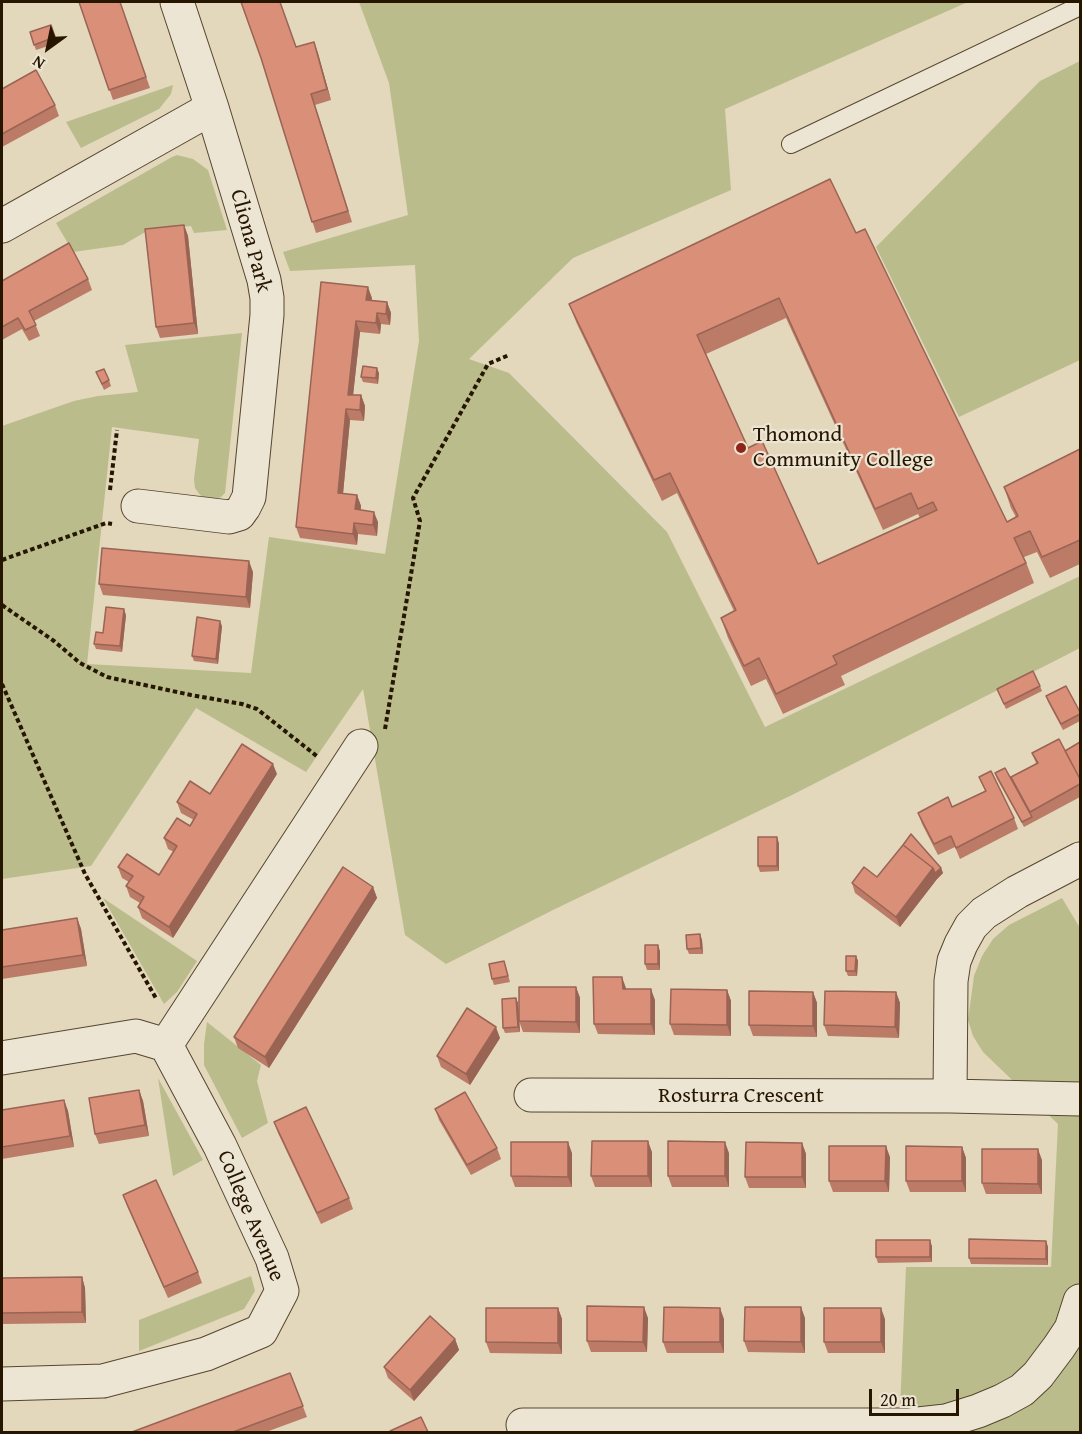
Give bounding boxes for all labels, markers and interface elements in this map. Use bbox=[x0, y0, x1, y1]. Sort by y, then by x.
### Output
north arrow bbox=[18, 18, 78, 78]
text: N bbox=[27, 50, 49, 76]
street label: Cliona Park bbox=[224, 187, 276, 295]
place label: Thomond Community College bbox=[753, 422, 933, 474]
marker: Thomond Community College bbox=[734, 441, 748, 455]
street label: Rosturra Crescent bbox=[658, 1083, 824, 1109]
street label: College Avenue bbox=[211, 1147, 289, 1285]
scale bar bbox=[872, 1377, 962, 1415]
text: 20 m bbox=[880, 1386, 916, 1413]

